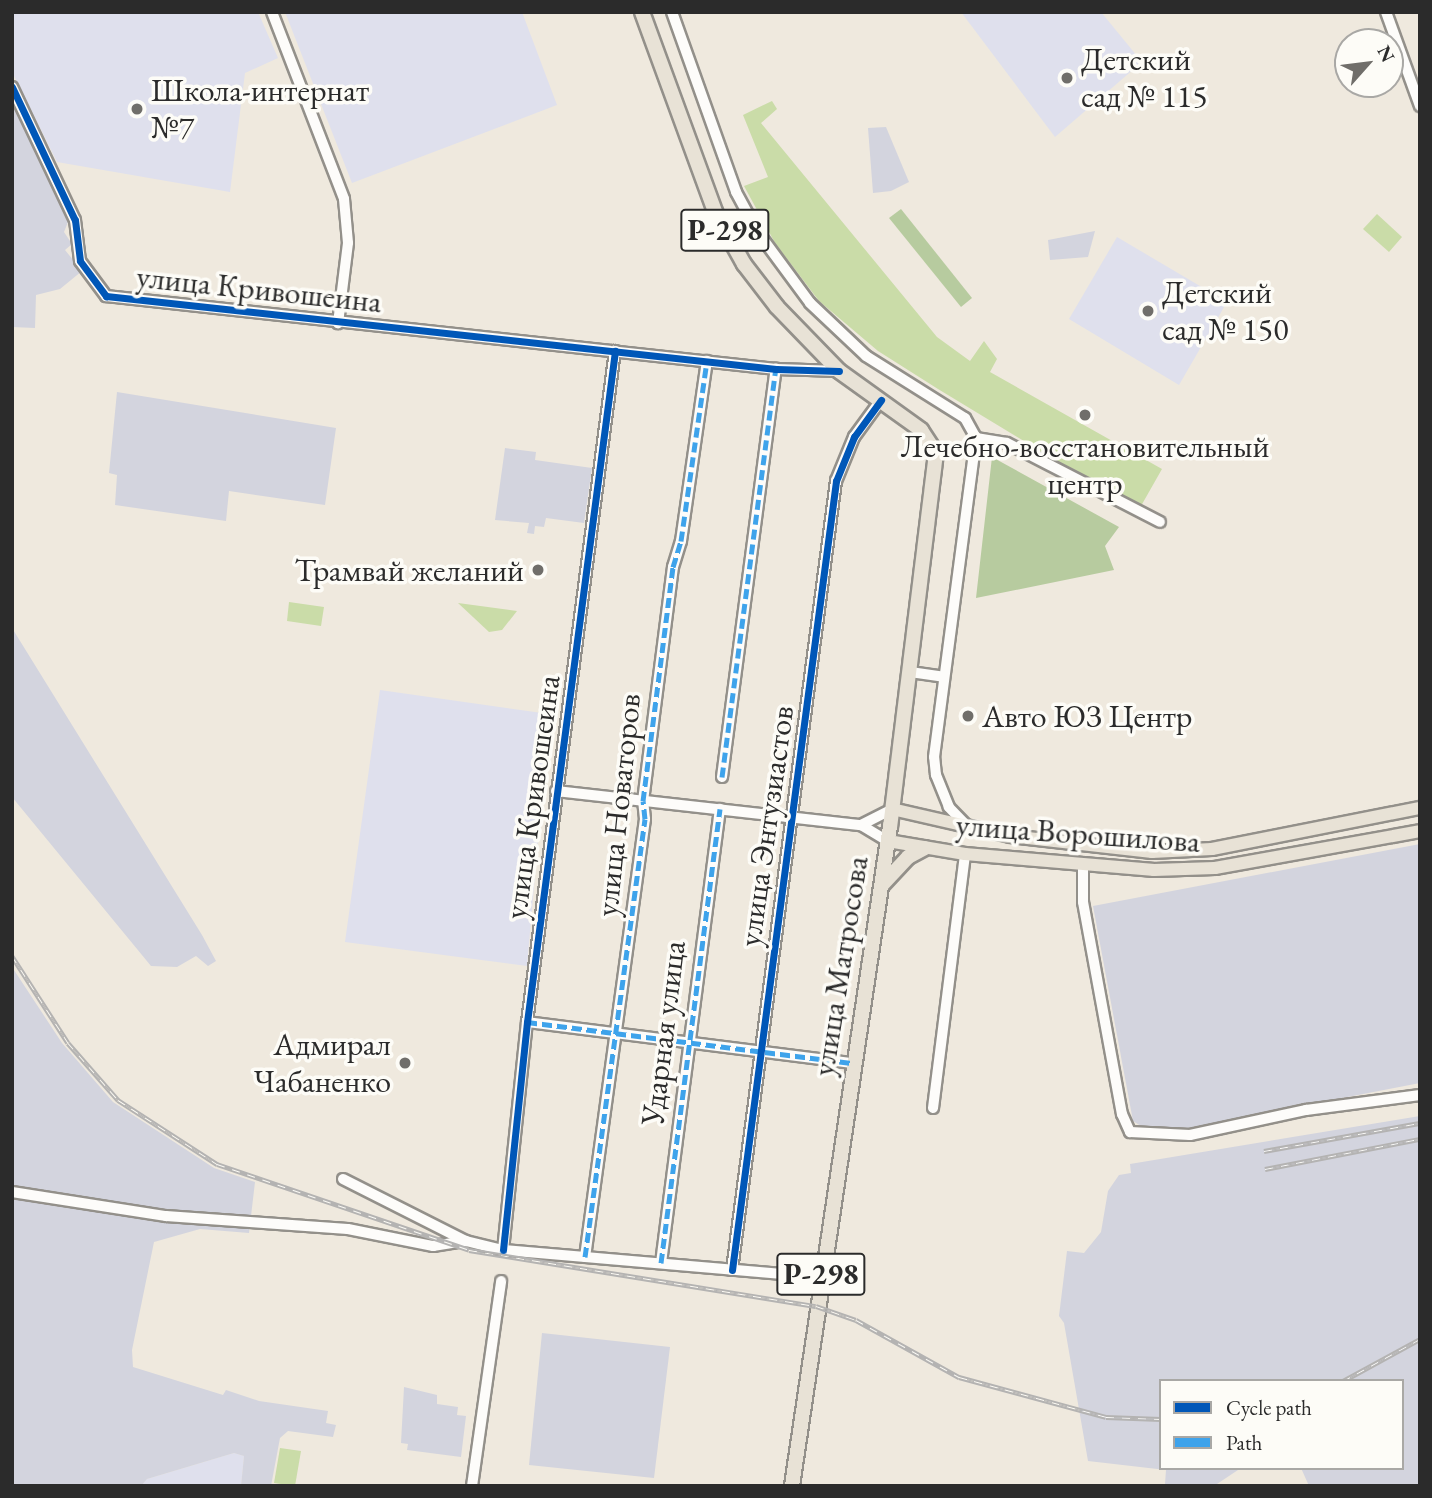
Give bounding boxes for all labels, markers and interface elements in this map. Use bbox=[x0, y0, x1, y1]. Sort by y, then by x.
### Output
north arrow bbox=[1334, 28, 1404, 98]
place label: Детский сад № 115 bbox=[1081, 41, 1207, 116]
text: N bbox=[1372, 41, 1401, 67]
marker: Детский сад № 115 bbox=[1059, 70, 1075, 86]
place label: Школа-интернат №7 bbox=[151, 72, 369, 147]
marker: Школа-интернат №7 bbox=[129, 101, 145, 117]
road number: Р-298 bbox=[680, 204, 770, 256]
street label: улица Кривошеина bbox=[135, 257, 383, 321]
place label: Детский сад № 150 bbox=[1162, 274, 1288, 349]
marker: Детский сад № 150 bbox=[1140, 303, 1156, 319]
marker: Лечебно-восстановительный центр bbox=[1075, 405, 1095, 425]
place label: Лечебно-восстановительный центр bbox=[901, 428, 1269, 503]
place label: Трамвай желаний bbox=[294, 551, 524, 589]
marker: Трамвай желаний bbox=[530, 562, 546, 578]
street label: улица Кривошеина bbox=[496, 672, 568, 922]
street label: улица Новаторов bbox=[587, 692, 649, 918]
place label: Авто ЮЗ Центр bbox=[982, 697, 1192, 735]
street label: улица Энтузиастов bbox=[730, 703, 802, 949]
marker: Авто ЮЗ Центр bbox=[960, 708, 976, 724]
street label: улица Ворошилова bbox=[955, 805, 1201, 861]
street label: улица Матросова bbox=[804, 853, 876, 1079]
street label: Ударная улица bbox=[633, 938, 693, 1128]
place label: Адмирал Чабаненко bbox=[253, 1026, 391, 1101]
marker: Адмирал Чабаненко bbox=[397, 1055, 413, 1071]
road number: Р-298 bbox=[776, 1248, 866, 1300]
legend bbox=[1159, 1379, 1404, 1470]
text: Cycle path bbox=[1226, 1394, 1312, 1421]
text: Path bbox=[1226, 1429, 1262, 1456]

